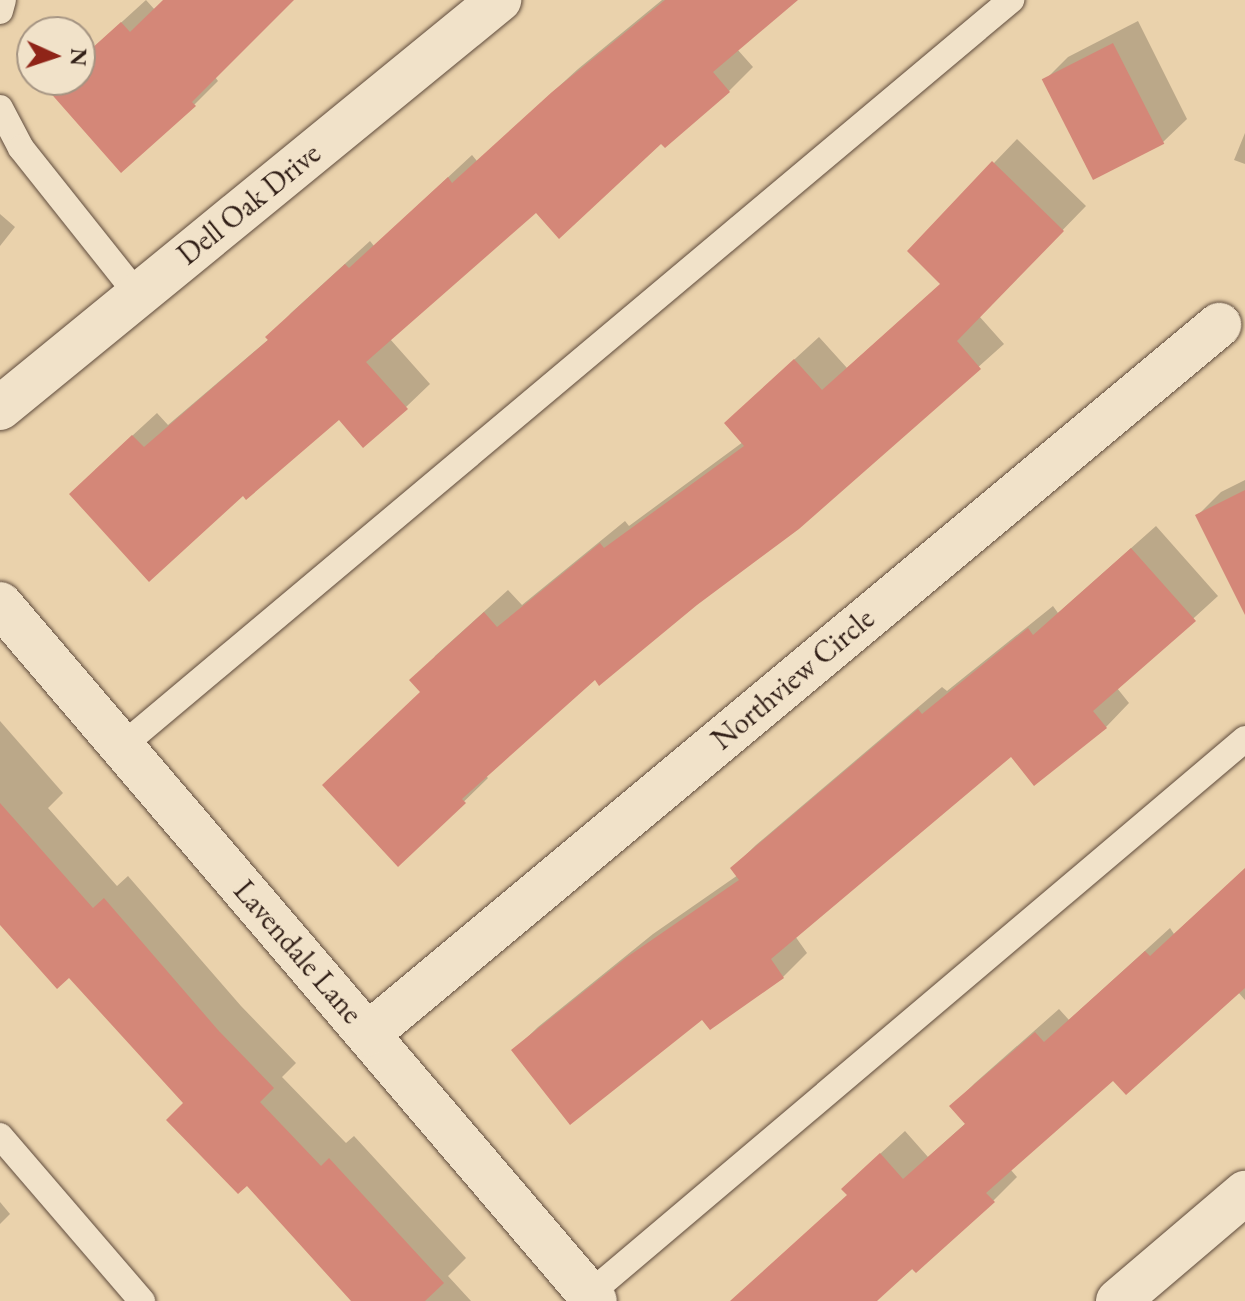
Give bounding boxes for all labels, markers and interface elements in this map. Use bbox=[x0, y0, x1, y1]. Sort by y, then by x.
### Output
north arrow bbox=[16, 16, 96, 96]
text: N bbox=[64, 48, 93, 67]
street label: Dell Oak Drive bbox=[170, 135, 328, 273]
street label: Northview Circle bbox=[704, 601, 882, 757]
street label: Lavendale Lane bbox=[226, 873, 370, 1031]

